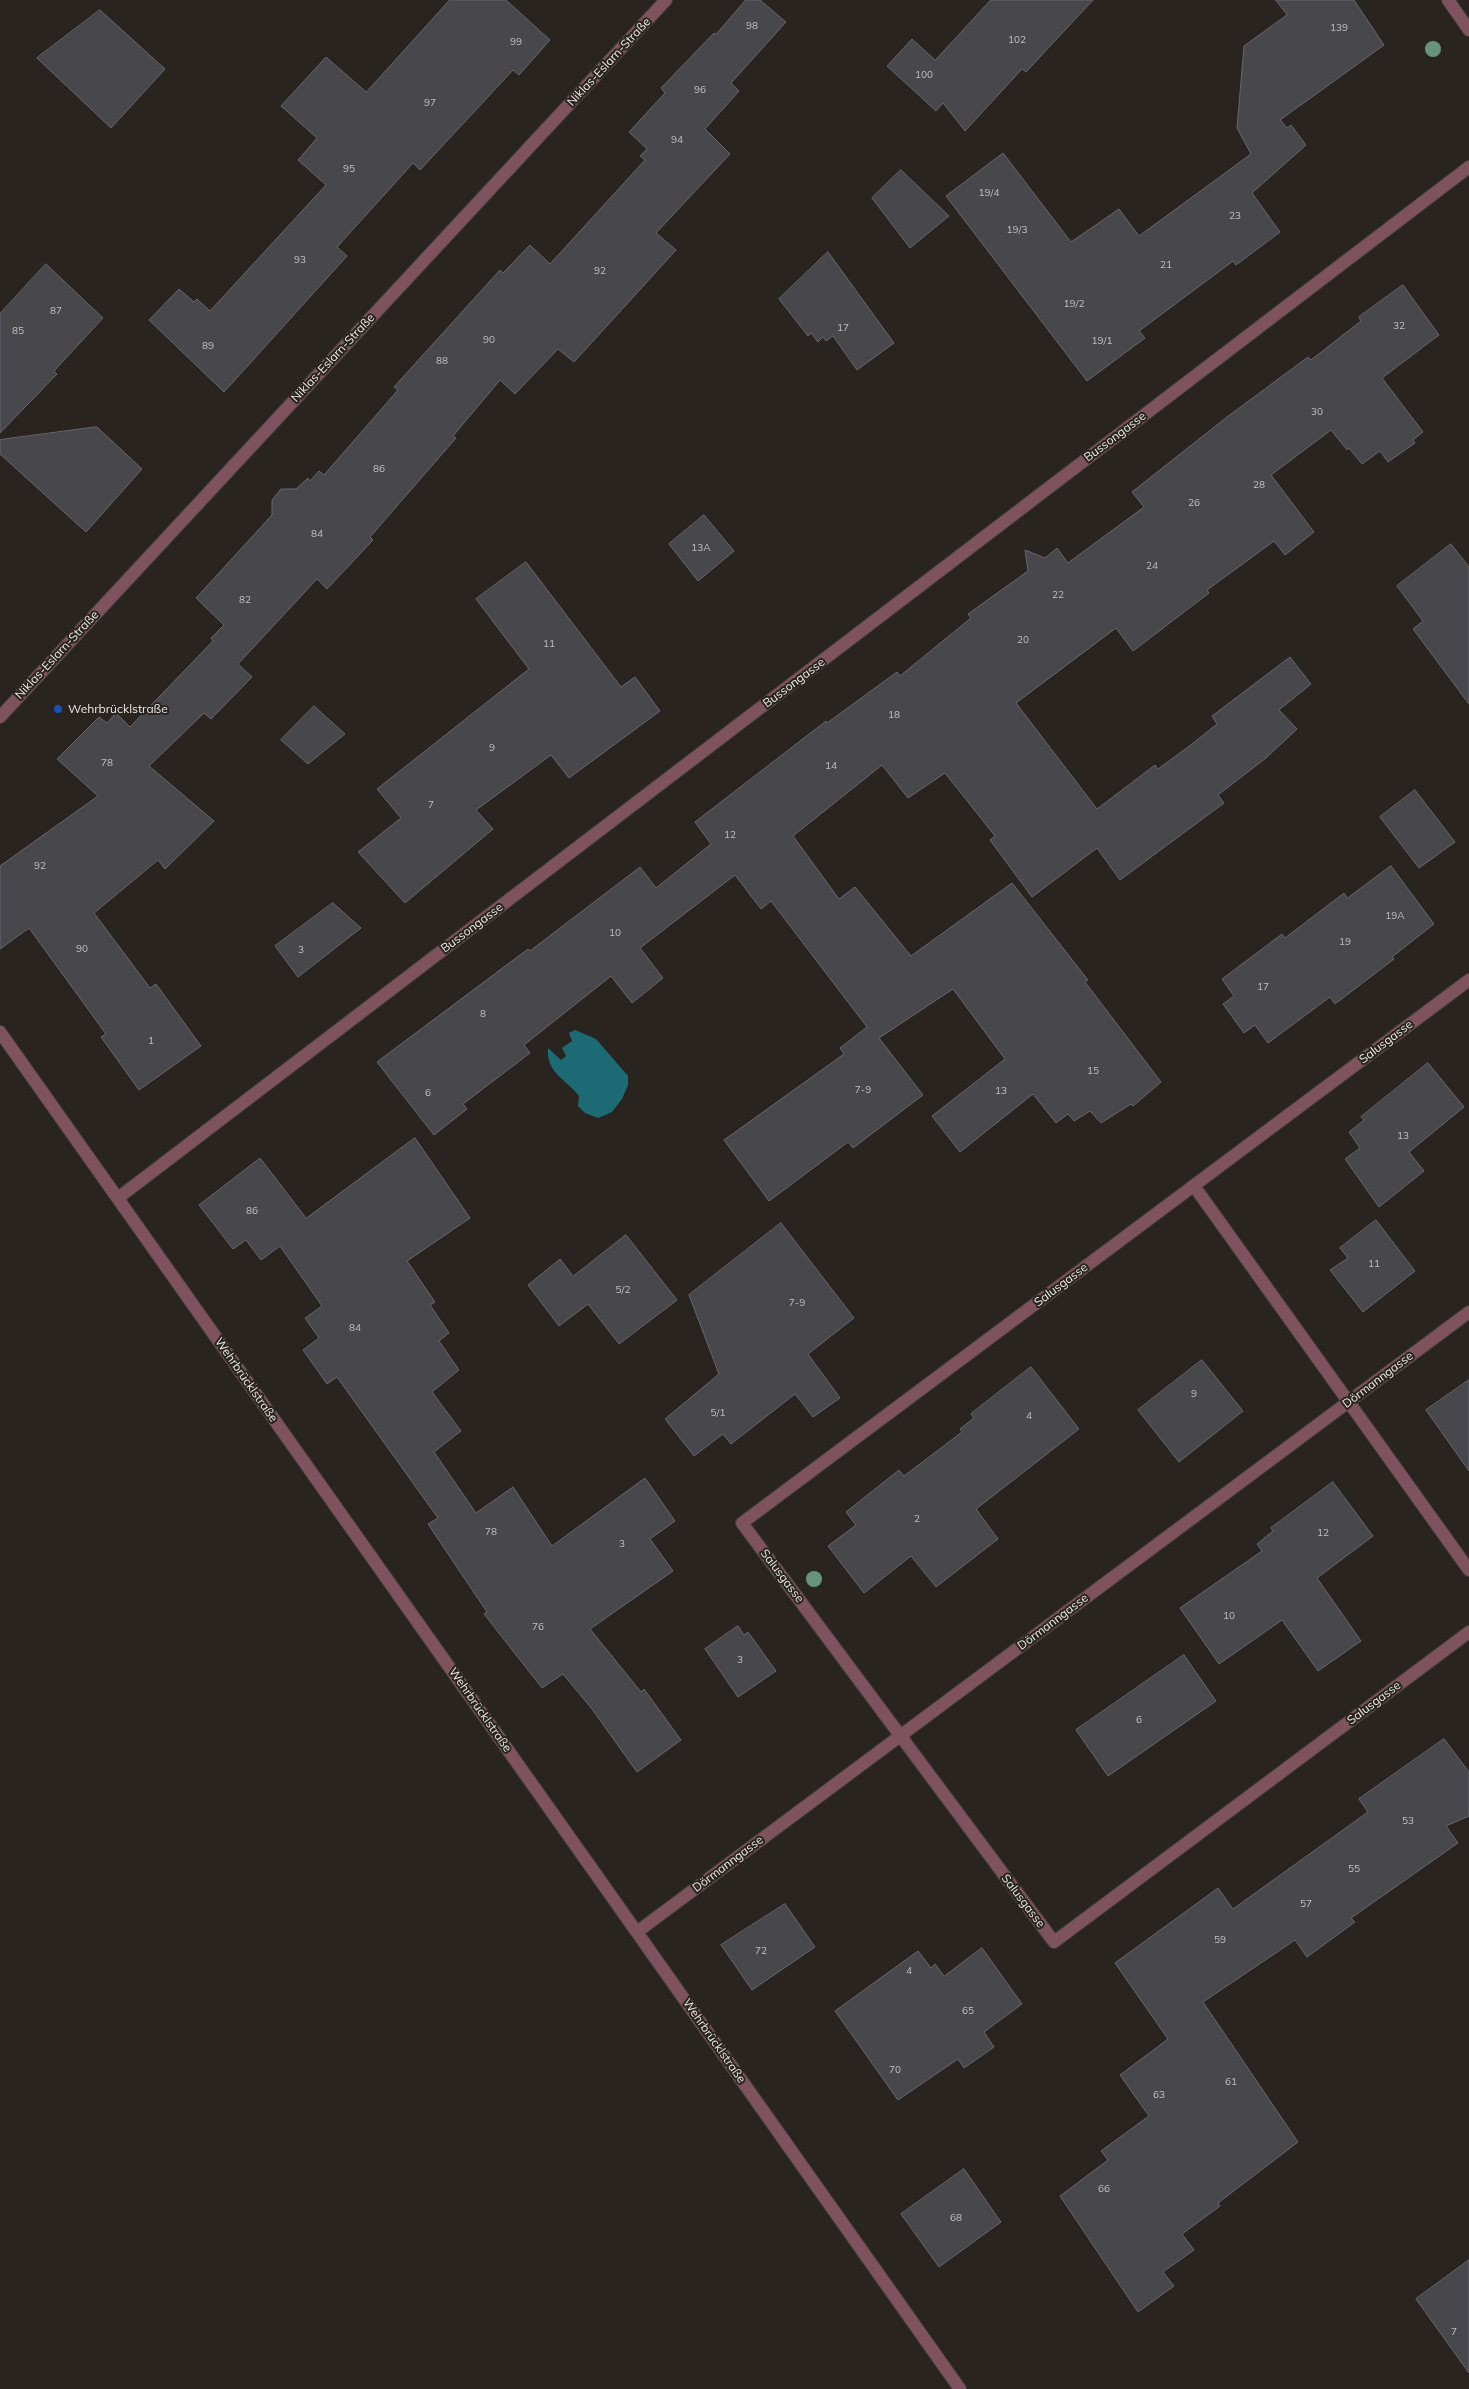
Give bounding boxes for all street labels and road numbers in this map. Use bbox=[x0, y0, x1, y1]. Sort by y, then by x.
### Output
street label: Niklas-Eslarn-Straße bbox=[564, 15, 654, 109]
street label: Niklas-Eslarn-Straße bbox=[288, 311, 378, 405]
street label: Bussongasse bbox=[1081, 409, 1149, 465]
street label: Niklas-Eslarn-Straße bbox=[12, 608, 102, 702]
street label: Bussongasse bbox=[760, 655, 828, 711]
street label: Bussongasse bbox=[438, 900, 506, 956]
street label: Salusgasse bbox=[1356, 1017, 1416, 1067]
street label: Salusgasse bbox=[1031, 1260, 1091, 1310]
street label: Wehrbrücklstraße bbox=[211, 1335, 281, 1425]
street label: Dörmanngasse bbox=[1340, 1349, 1416, 1411]
street label: Salusgasse bbox=[757, 1546, 807, 1606]
street label: Dörmanngasse bbox=[1015, 1591, 1091, 1653]
street label: Wehrbrücklstraße bbox=[445, 1665, 515, 1755]
street label: Salusgasse bbox=[1344, 1678, 1404, 1728]
street label: Dörmanngasse bbox=[690, 1833, 766, 1895]
street label: Salusgasse bbox=[998, 1871, 1048, 1931]
street label: Wehrbrücklstraße bbox=[679, 1996, 749, 2086]

